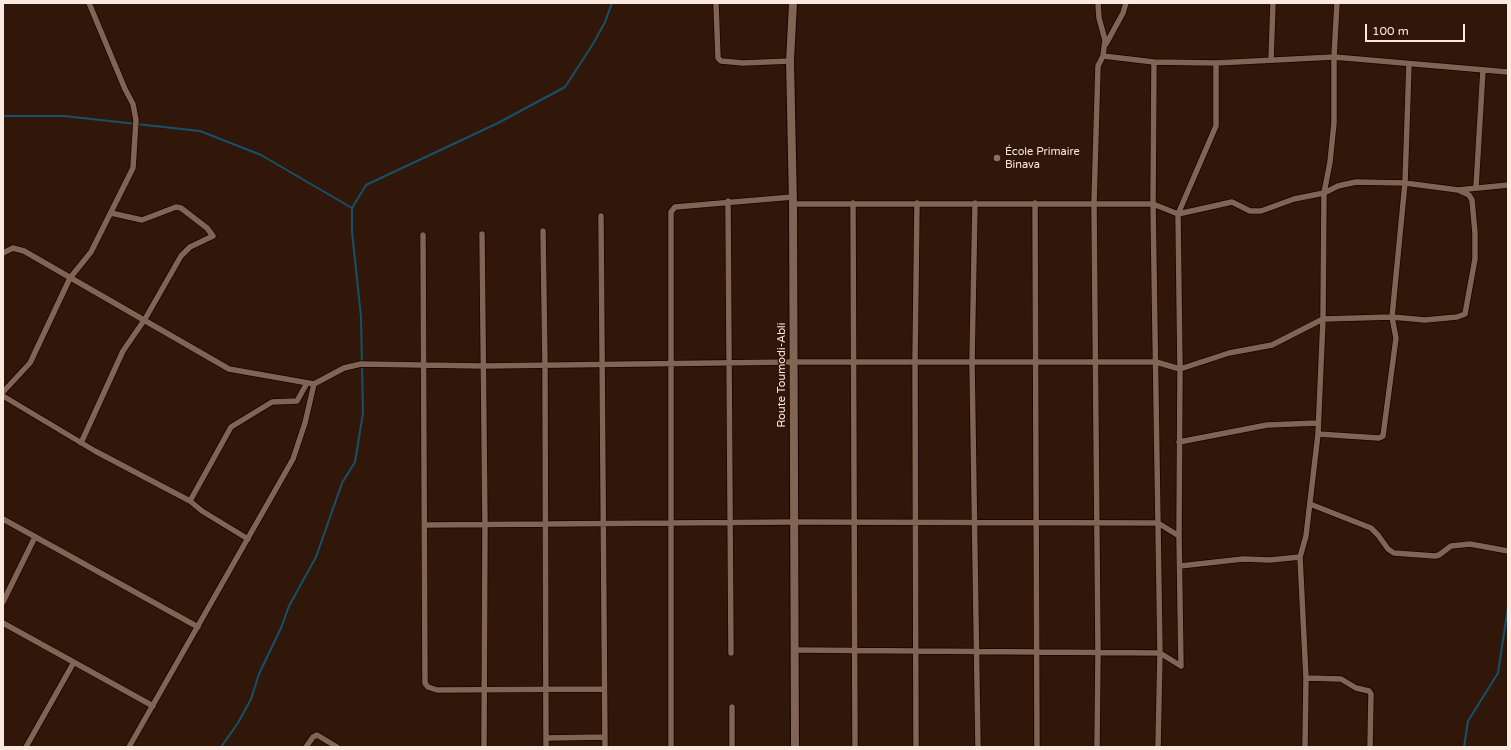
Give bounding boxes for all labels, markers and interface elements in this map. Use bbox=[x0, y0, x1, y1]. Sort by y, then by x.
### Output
scale bar bbox=[1367, 16, 1467, 42]
text: 100 m bbox=[1372, 24, 1409, 38]
place label: École Primaire Binava bbox=[1005, 145, 1080, 171]
marker: École Primaire Binava bbox=[992, 153, 1002, 163]
street label: Route Toumodi-Abli bbox=[775, 322, 789, 428]

